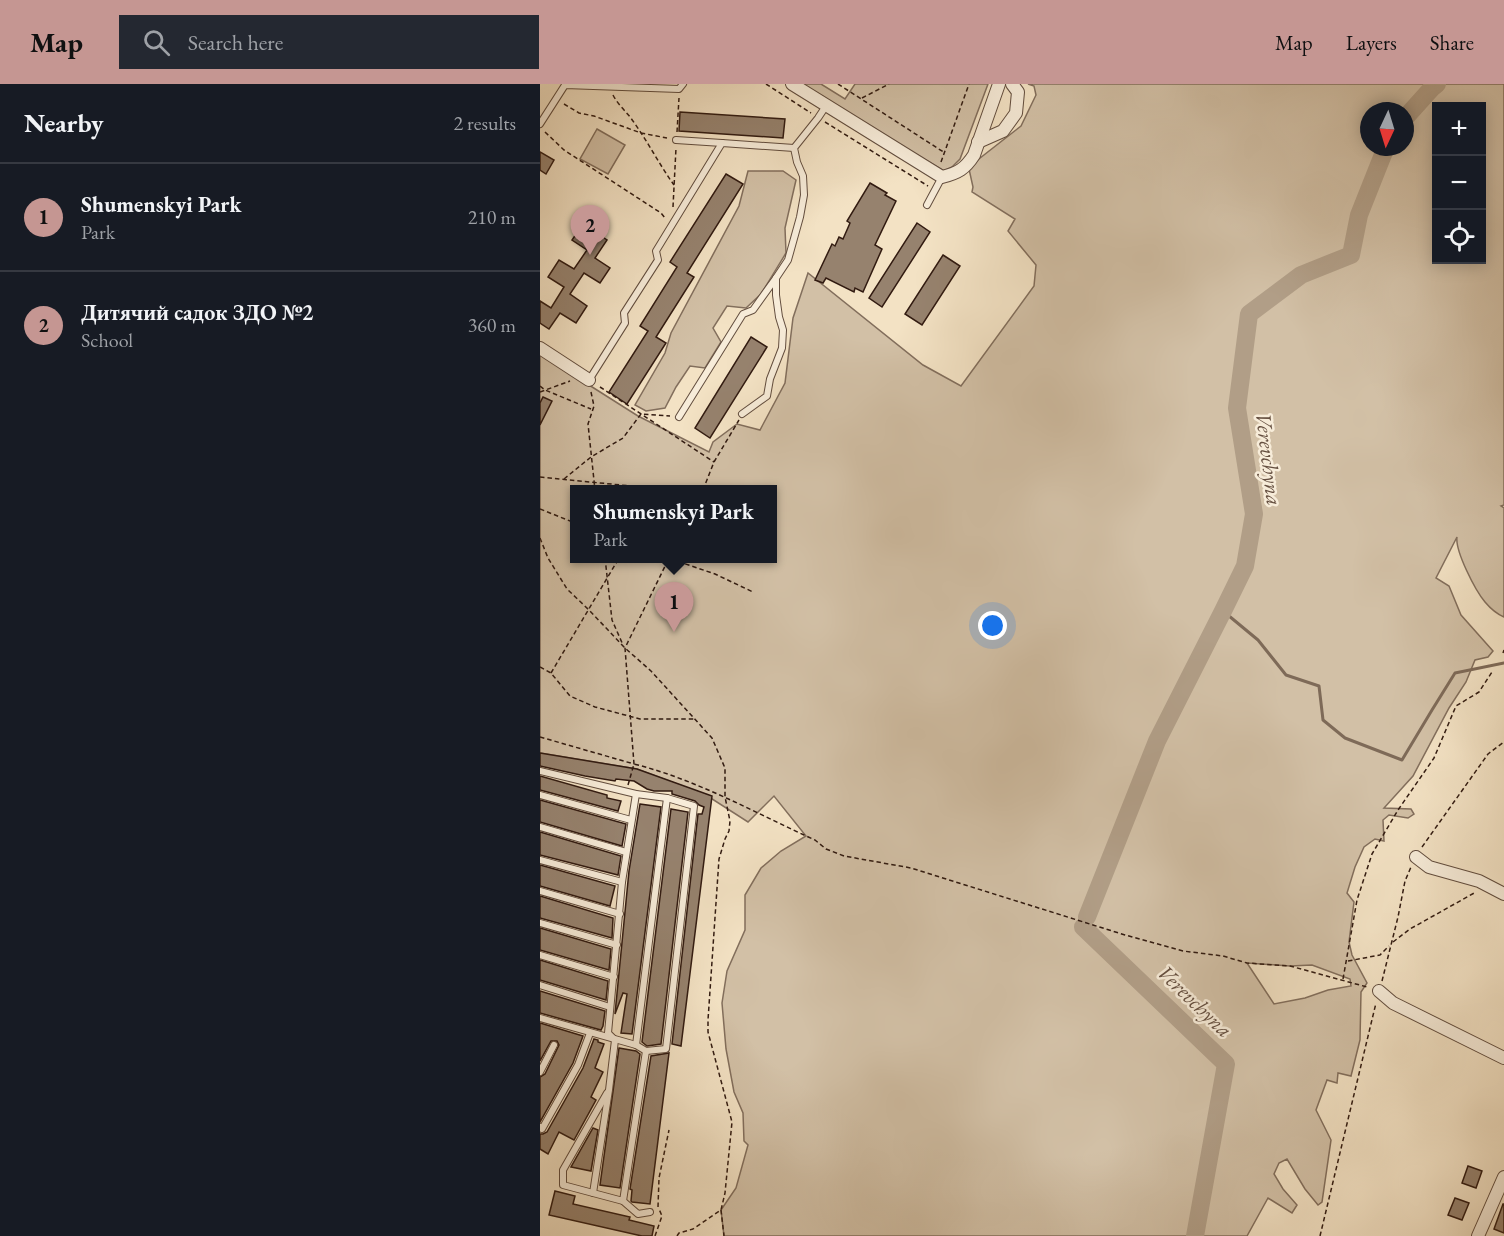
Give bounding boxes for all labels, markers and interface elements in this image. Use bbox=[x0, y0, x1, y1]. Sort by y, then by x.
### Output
search box bbox=[119, 15, 539, 69]
text: Map bbox=[30, 24, 83, 60]
icon: search bbox=[140, 26, 173, 59]
text: Search here bbox=[188, 28, 283, 57]
text: Map bbox=[1275, 29, 1313, 56]
text: Layers bbox=[1346, 29, 1397, 56]
text: Share bbox=[1430, 29, 1474, 56]
north arrow bbox=[1360, 102, 1414, 156]
map controls bbox=[1432, 102, 1486, 264]
button: + bbox=[1432, 102, 1486, 156]
text: Nearby bbox=[24, 106, 104, 140]
text: 2 results bbox=[453, 110, 516, 136]
button: − bbox=[1432, 156, 1486, 210]
text: Shumenskyi Park bbox=[81, 190, 241, 219]
text: 1 bbox=[38, 204, 49, 230]
text: 210 m bbox=[468, 204, 516, 230]
pin: 2 bbox=[571, 206, 610, 255]
button: locate bbox=[1432, 210, 1486, 264]
text: Park bbox=[81, 219, 115, 245]
text: Дитячий садок ЗДО №2 bbox=[81, 298, 314, 327]
text: 2 bbox=[38, 312, 49, 338]
text: 360 m bbox=[468, 312, 516, 338]
text: School bbox=[81, 327, 133, 353]
water label: Verevchyna bbox=[1249, 411, 1289, 507]
popup bbox=[570, 485, 777, 563]
text: Shumenskyi Park bbox=[593, 497, 754, 526]
text: Park bbox=[593, 526, 627, 552]
pin: 1 bbox=[654, 582, 694, 632]
your location bbox=[978, 611, 1007, 640]
water label: Verevchyna bbox=[1151, 958, 1239, 1044]

